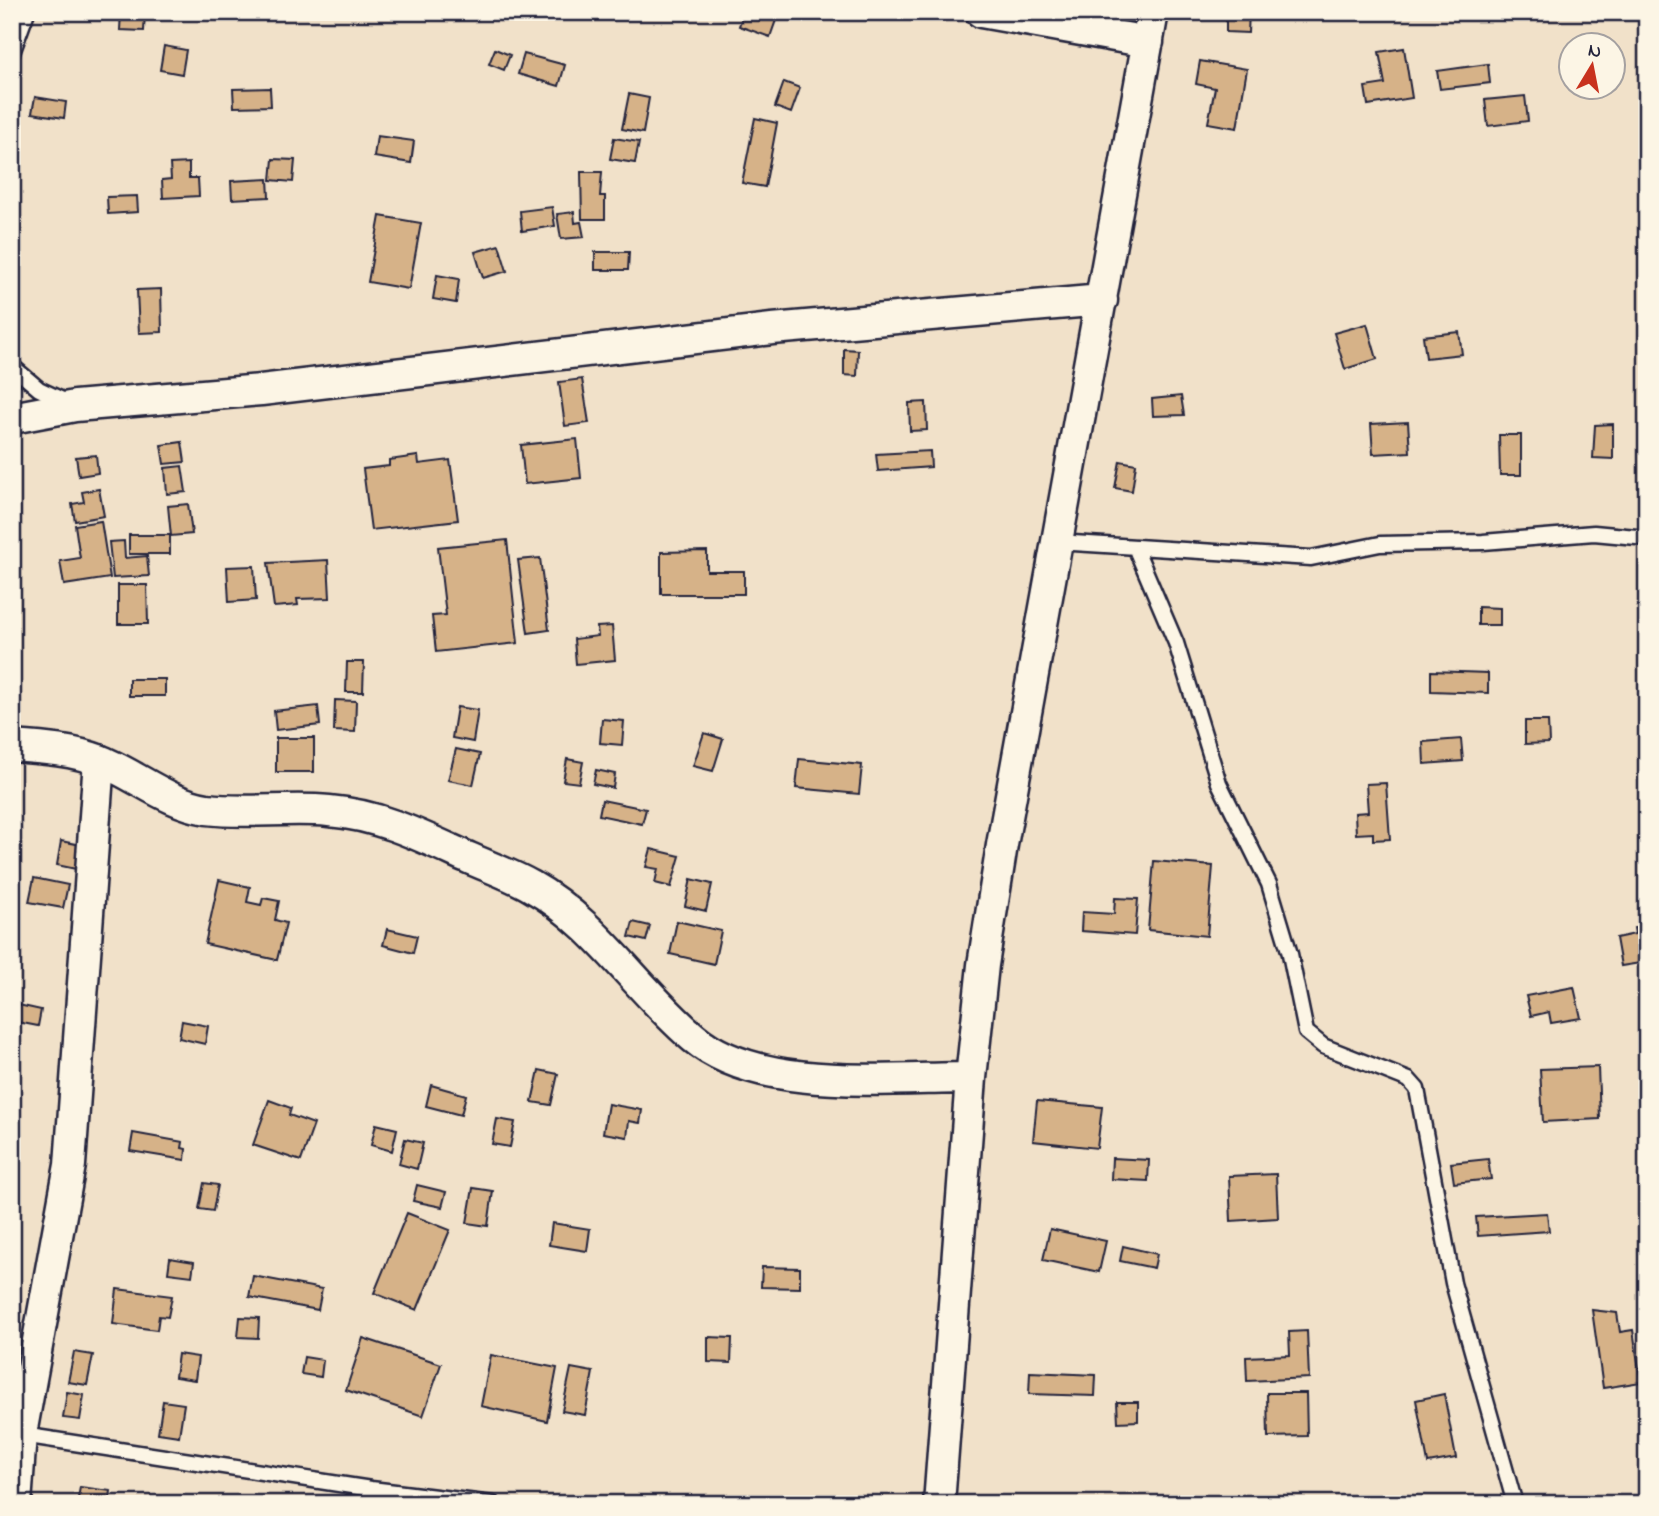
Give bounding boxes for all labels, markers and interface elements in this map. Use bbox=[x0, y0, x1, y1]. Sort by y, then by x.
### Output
north arrow bbox=[1558, 32, 1628, 102]
text: N bbox=[1586, 37, 1603, 66]

